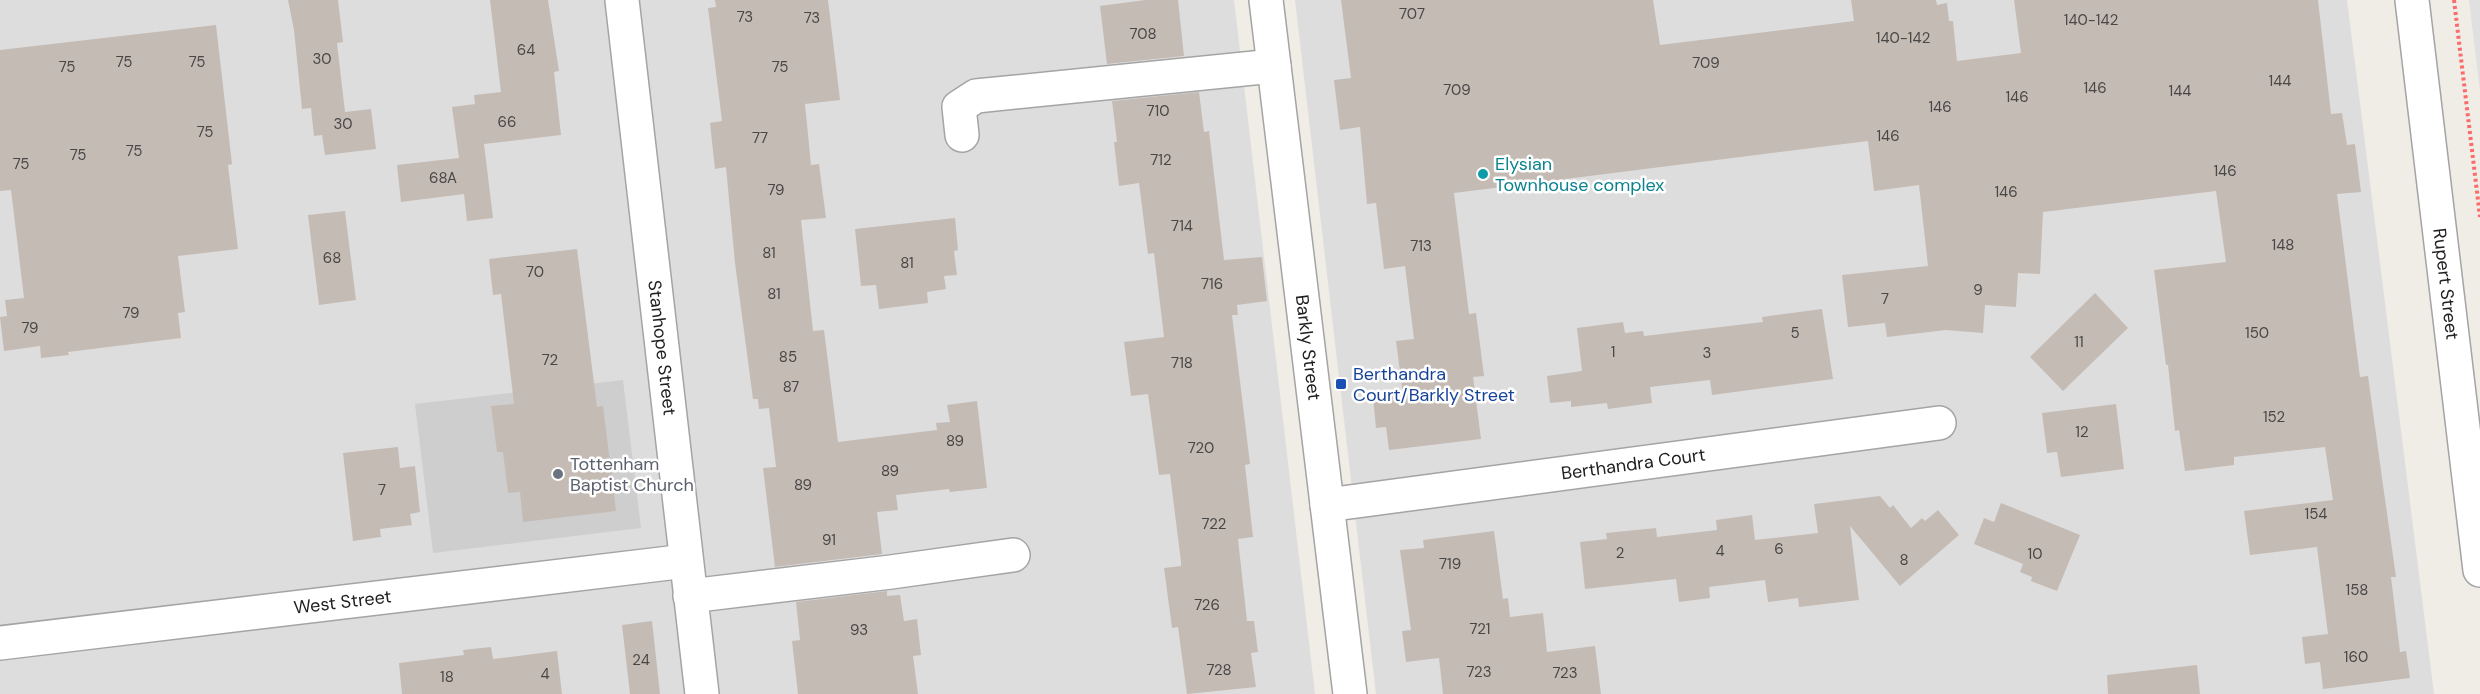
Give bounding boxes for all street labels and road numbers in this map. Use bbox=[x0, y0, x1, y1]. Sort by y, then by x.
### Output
street label: Rupert Street bbox=[2427, 227, 2464, 341]
street label: Stanhope Street bbox=[642, 279, 682, 417]
street label: Barkly Street bbox=[1290, 293, 1326, 402]
street label: Berthandra Court bbox=[1560, 442, 1707, 486]
street label: West Street bbox=[292, 584, 393, 620]

